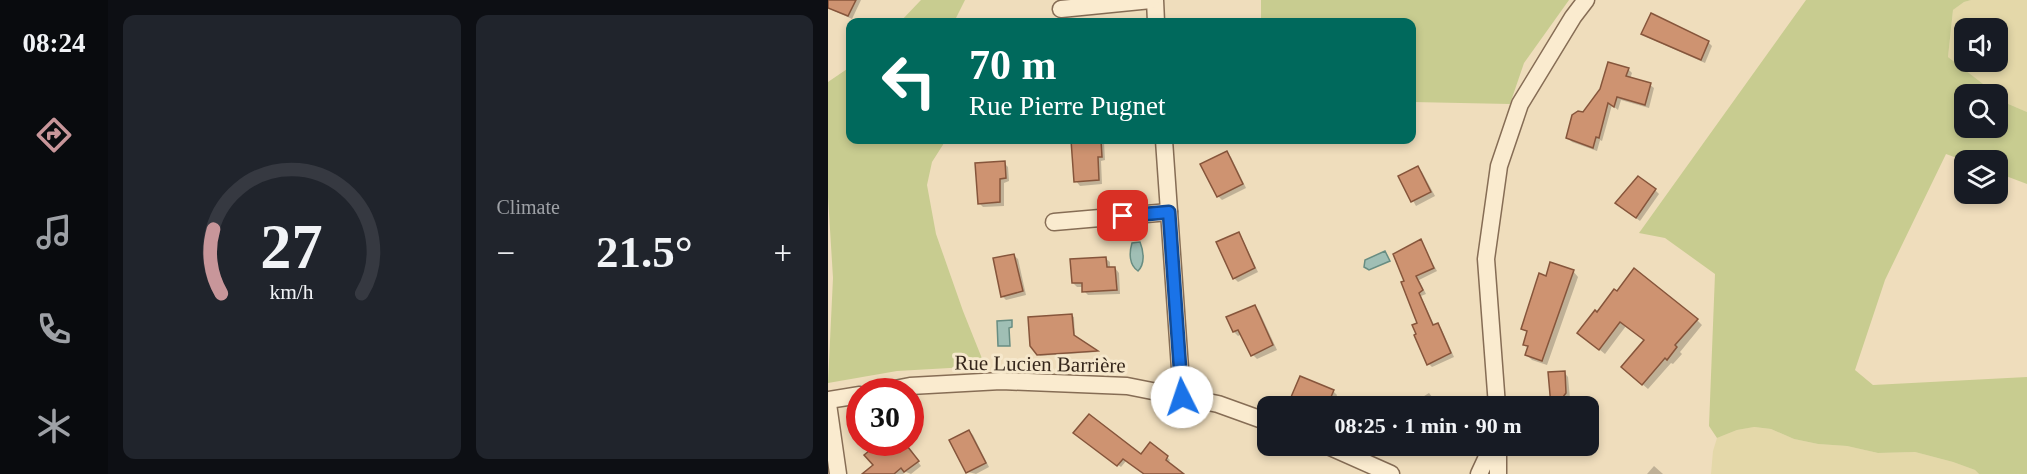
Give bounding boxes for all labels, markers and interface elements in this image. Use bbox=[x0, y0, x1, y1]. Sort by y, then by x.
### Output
map controls bbox=[1954, 18, 2008, 204]
button: sound bbox=[1954, 18, 2008, 72]
text: 08:24 bbox=[23, 28, 86, 58]
icon: left bbox=[870, 42, 948, 120]
text: 70 m bbox=[969, 42, 1057, 88]
button: search bbox=[1954, 84, 2008, 138]
text: Rue Pierre Pugnet bbox=[969, 91, 1165, 121]
icon: directions bbox=[33, 114, 75, 156]
button: layers bbox=[1954, 150, 2008, 204]
pin bbox=[1097, 190, 1148, 241]
text: Climate bbox=[497, 196, 560, 218]
icon: arrive bbox=[1106, 199, 1139, 232]
icon: music bbox=[33, 211, 75, 253]
text: 27 bbox=[261, 212, 323, 281]
text: 21.5° bbox=[596, 227, 693, 277]
text: − bbox=[497, 235, 515, 271]
text: + bbox=[773, 235, 792, 271]
text: km/h bbox=[270, 280, 314, 304]
icon: phone bbox=[33, 308, 75, 350]
street label: Rue Lucien Barrière bbox=[954, 351, 1126, 377]
position arrow bbox=[1150, 365, 1214, 429]
speed limit sign: 30 bbox=[846, 378, 924, 456]
icon: climate bbox=[33, 405, 75, 447]
text: 08:25 · 1 min · 90 m bbox=[1335, 413, 1522, 438]

